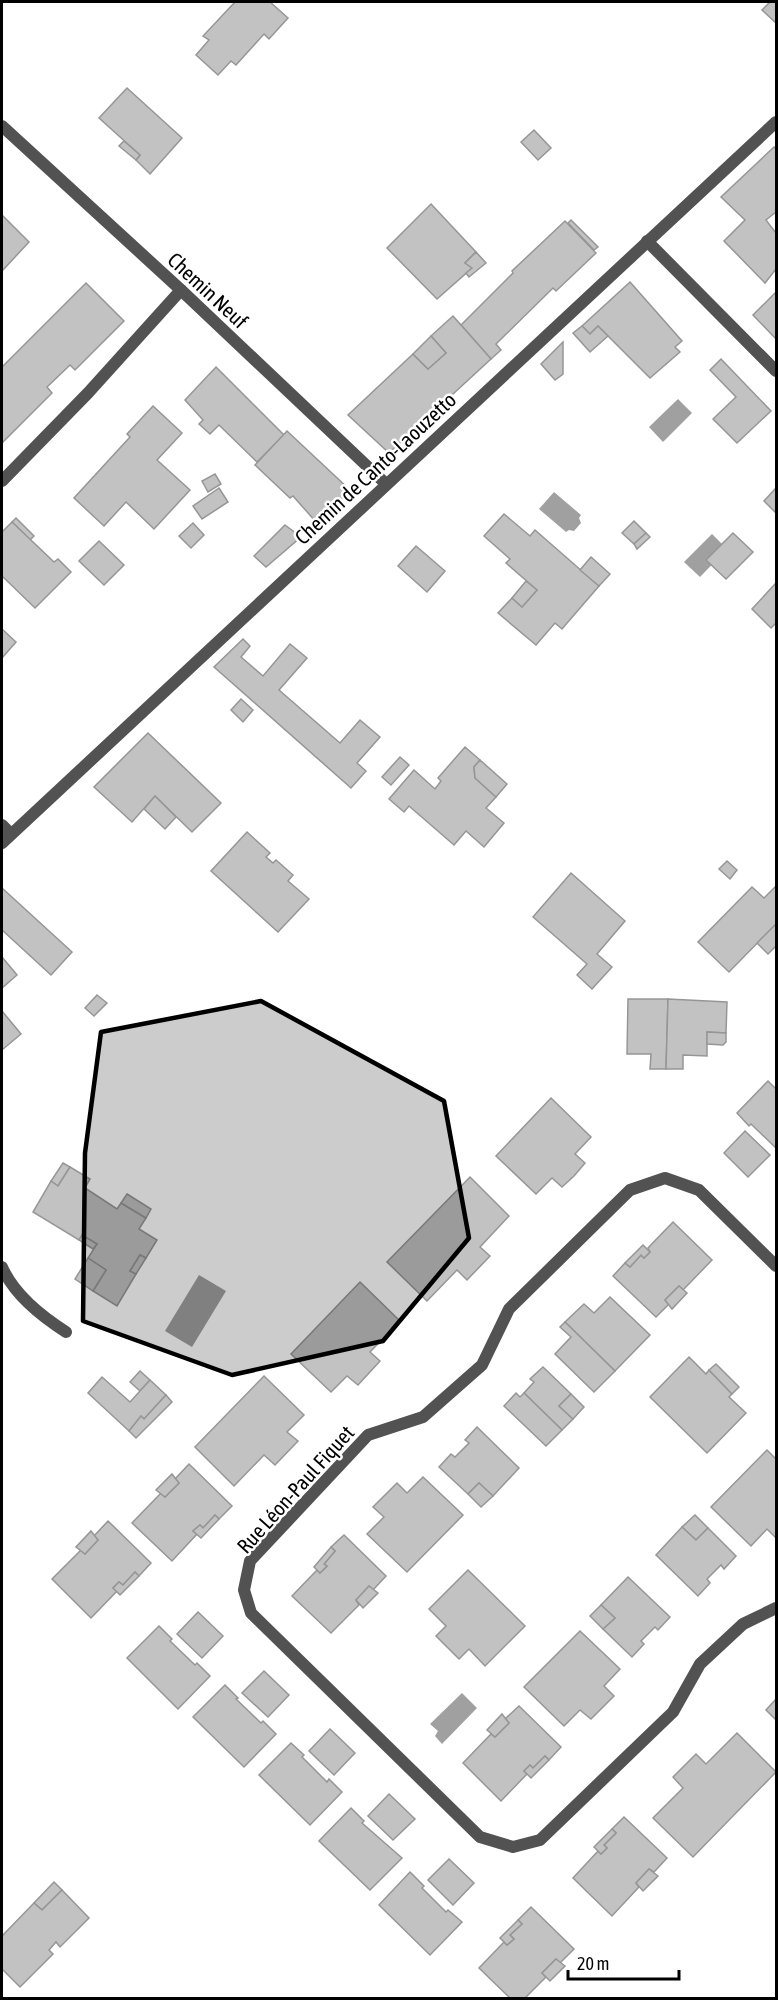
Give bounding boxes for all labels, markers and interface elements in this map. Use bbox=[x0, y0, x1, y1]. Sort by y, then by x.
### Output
street label: Chemin Neuf bbox=[163, 247, 253, 333]
street label: Chemin de Canto-Laouzetto bbox=[289, 387, 461, 549]
street label: Rue Léon-Paul Fiquet bbox=[232, 1420, 358, 1558]
scale bar bbox=[568, 1943, 679, 1981]
text: 20 m bbox=[577, 1953, 609, 1974]

